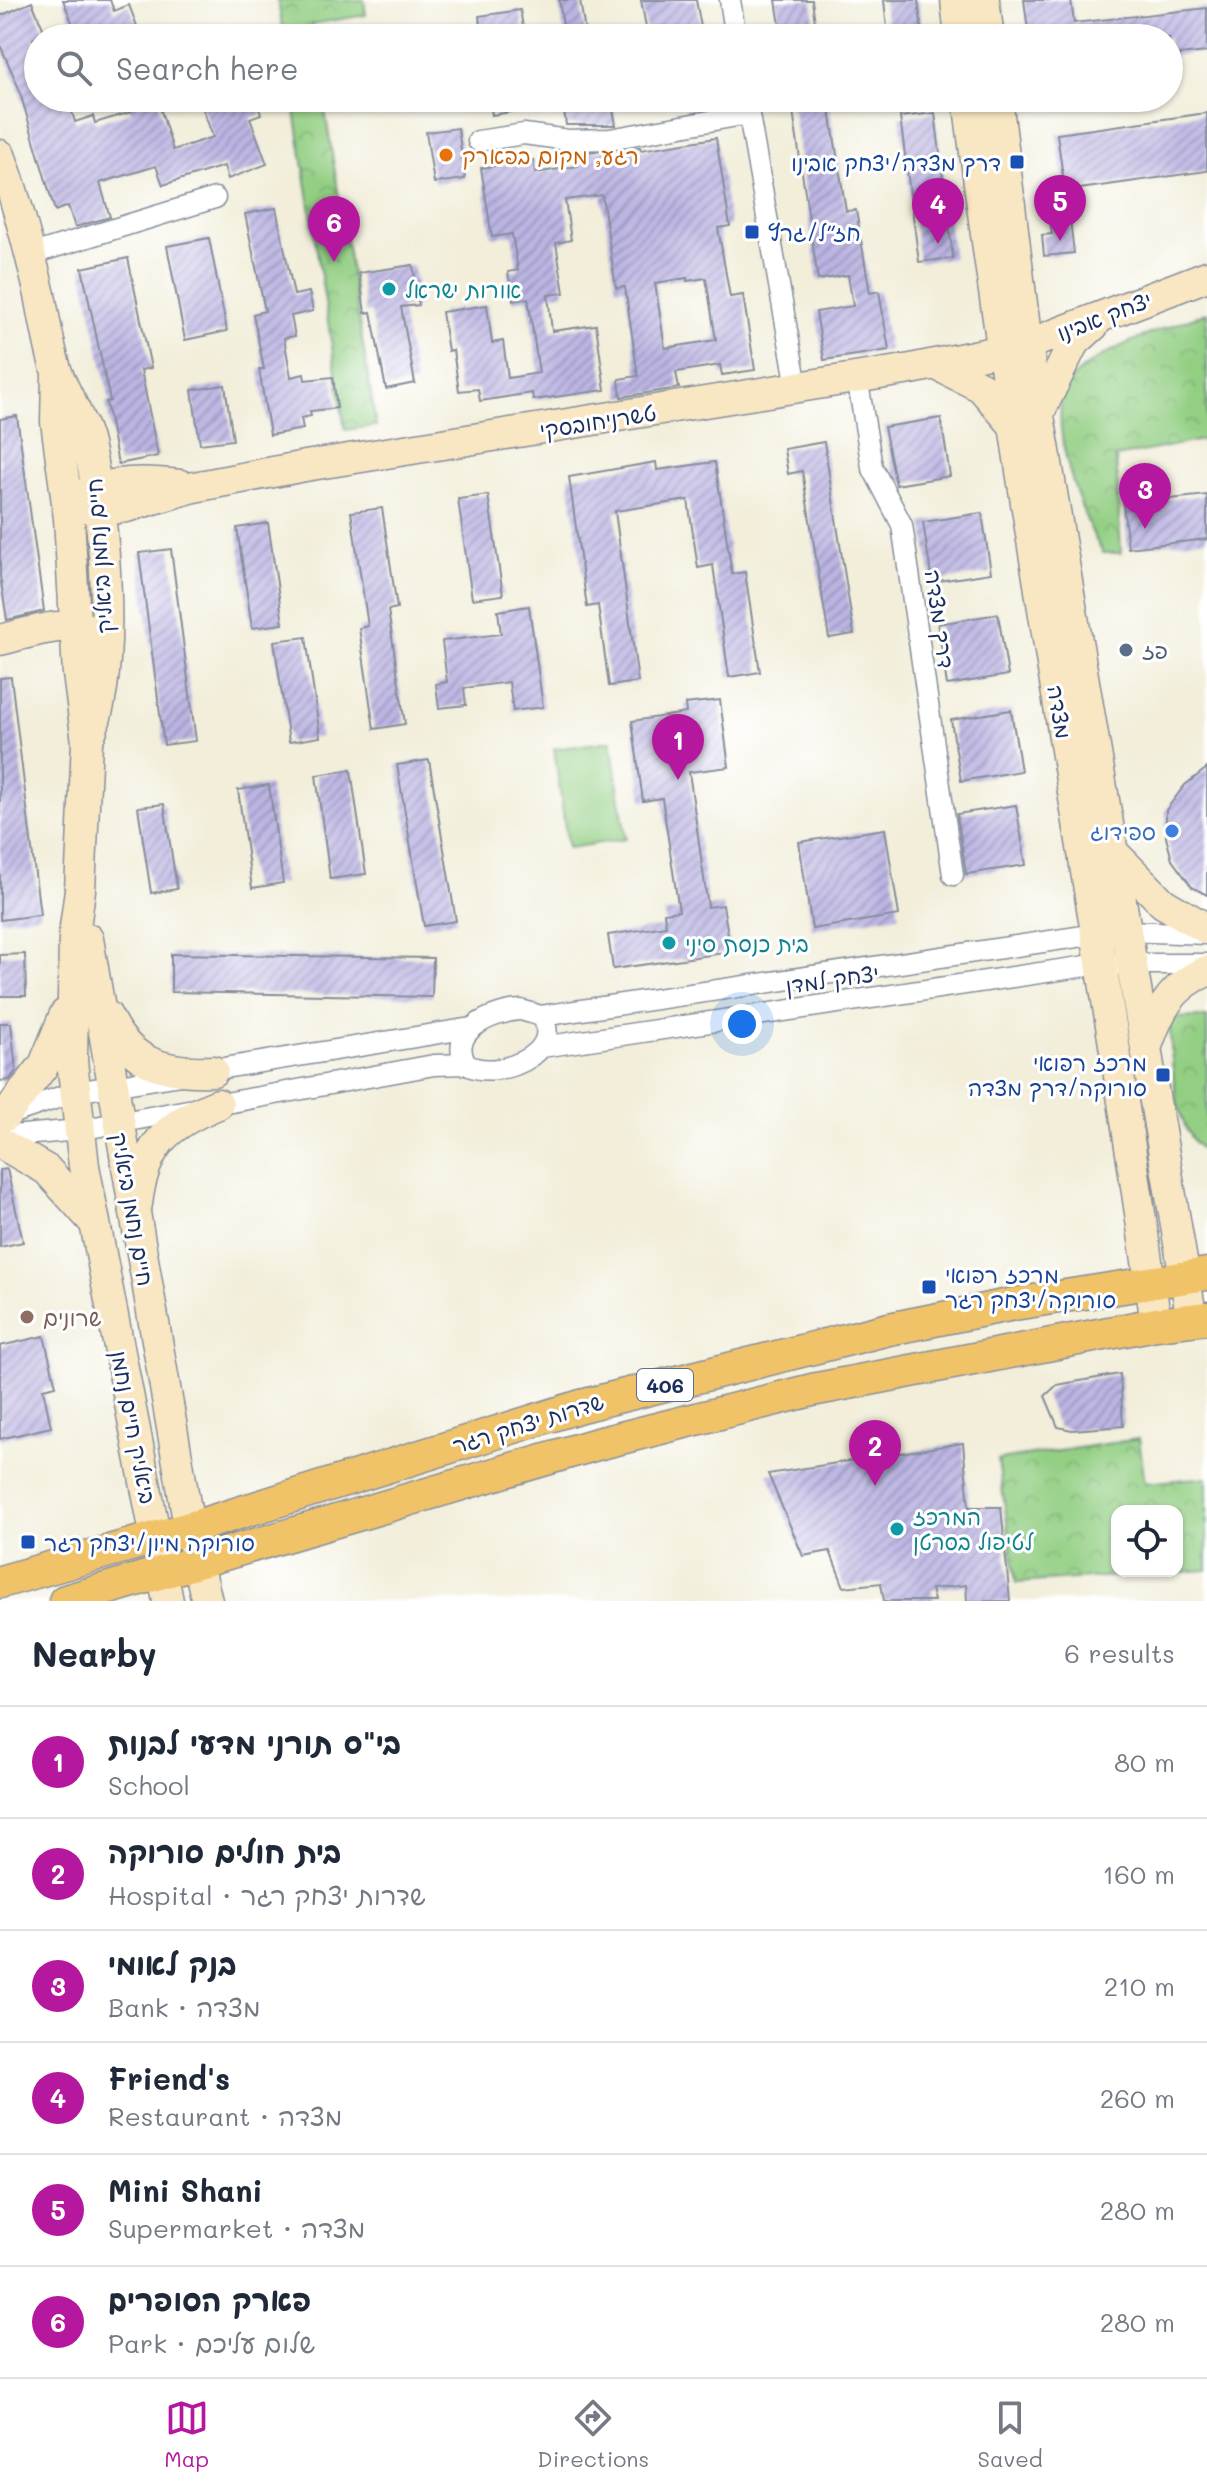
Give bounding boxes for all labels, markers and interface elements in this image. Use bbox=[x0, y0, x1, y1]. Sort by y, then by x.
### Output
search box bbox=[24, 24, 1183, 112]
icon: search bbox=[52, 46, 96, 90]
text: Search here bbox=[116, 48, 299, 88]
place label: רגע, מקום בפארק bbox=[462, 141, 639, 170]
marker: רגע, מקום בפארק bbox=[437, 146, 455, 164]
place label: דרך מצדה/יצחק אבינו bbox=[791, 148, 1001, 177]
marker: דרך מצדה/יצחק אבינו bbox=[1008, 153, 1026, 171]
pin: 5 bbox=[1034, 175, 1086, 241]
pin: 4 bbox=[912, 178, 964, 244]
pin: 6 bbox=[308, 196, 360, 262]
place label: חז״ל/גרץ bbox=[768, 218, 861, 247]
marker: חז״ל/גרץ bbox=[743, 223, 761, 241]
place label: אורות ישראל bbox=[405, 275, 521, 304]
marker: אורות ישראל bbox=[380, 280, 398, 298]
street label: יצחק אבינו bbox=[1052, 285, 1156, 347]
street label: טשרניחובסקי bbox=[537, 397, 659, 445]
pin: 3 bbox=[1119, 463, 1171, 529]
street label: חיים נחמן ביאליק bbox=[79, 477, 119, 635]
street label: דרך מצדה bbox=[919, 568, 961, 670]
place label: פז bbox=[1142, 636, 1168, 665]
marker: פז bbox=[1117, 641, 1135, 659]
street label: מצדה bbox=[1041, 683, 1079, 741]
pin: 1 bbox=[652, 714, 704, 780]
place label: ספידוג bbox=[1090, 817, 1156, 846]
marker: ספידוג bbox=[1163, 822, 1181, 840]
place label: בית כנסת סיני bbox=[685, 929, 809, 958]
marker: בית כנסת סיני bbox=[660, 934, 678, 952]
street label: יצחק למדן bbox=[783, 958, 881, 1000]
your location bbox=[722, 1004, 762, 1044]
place label: מרכז רפואי סורוקה/דרך מצדה bbox=[968, 1048, 1147, 1102]
marker: מרכז רפואי סורוקה/דרך מצדה bbox=[1154, 1066, 1172, 1084]
street label: חיים נחמן ביאליק bbox=[105, 1130, 161, 1288]
place label: מרכז רפואי סורוקה/יצחק רגר bbox=[945, 1260, 1116, 1314]
marker: מרכז רפואי סורוקה/יצחק רגר bbox=[920, 1278, 938, 1296]
place label: שרונים bbox=[43, 1303, 102, 1332]
marker: שרונים bbox=[18, 1308, 36, 1326]
street label: ביאליק חיים נחמן bbox=[105, 1348, 163, 1506]
road number: 406 bbox=[637, 1369, 693, 1401]
street label: שדרות יצחק רגר bbox=[449, 1386, 607, 1460]
pin: 2 bbox=[849, 1420, 901, 1486]
place label: המרכז לטיפול בסרטן bbox=[913, 1502, 1034, 1556]
map controls bbox=[1111, 1505, 1183, 1577]
button: locate bbox=[1111, 1505, 1183, 1577]
marker: המרכז לטיפול בסרטן bbox=[888, 1520, 906, 1538]
place label: סורוקה מיון/יצחק רגר bbox=[44, 1528, 255, 1557]
marker: סורוקה מיון/יצחק רגר bbox=[19, 1533, 37, 1551]
text: Nearby bbox=[32, 1631, 157, 1676]
text: 6 results bbox=[1064, 1636, 1175, 1670]
text: בי"ס תורני מדעי לבנות bbox=[108, 1722, 401, 1762]
text: 1 bbox=[52, 1745, 64, 1779]
text: 80 m bbox=[1114, 1745, 1175, 1779]
text: School bbox=[108, 1768, 190, 1802]
text: בית חולים סורוקה bbox=[108, 1831, 341, 1871]
text: 2 bbox=[51, 1857, 65, 1891]
text: 160 m bbox=[1103, 1857, 1175, 1891]
text: Hospital · שדרות יצחק רגר bbox=[108, 1878, 426, 1912]
text: בנק לאומי bbox=[108, 1943, 237, 1983]
text: 3 bbox=[50, 1969, 66, 2003]
text: 210 m bbox=[1104, 1969, 1175, 2003]
text: Bank · מצדה bbox=[108, 1990, 261, 2024]
text: Friend's bbox=[108, 2058, 230, 2098]
text: 4 bbox=[50, 2081, 66, 2115]
text: 260 m bbox=[1100, 2081, 1175, 2115]
text: Restaurant · מצדה bbox=[108, 2099, 342, 2133]
text: Mini Shani bbox=[108, 2170, 263, 2210]
text: 5 bbox=[50, 2193, 66, 2227]
text: 280 m bbox=[1100, 2193, 1175, 2227]
text: Supermarket · מצדה bbox=[108, 2211, 365, 2245]
text: פארק הסופרים bbox=[108, 2279, 311, 2319]
text: 6 bbox=[50, 2305, 66, 2339]
text: 280 m bbox=[1100, 2305, 1175, 2339]
text: Park · שלום עליכם bbox=[108, 2326, 315, 2360]
tab: Map bbox=[164, 2396, 209, 2473]
tab: Directions bbox=[537, 2396, 649, 2473]
tab: Saved bbox=[978, 2396, 1043, 2473]

